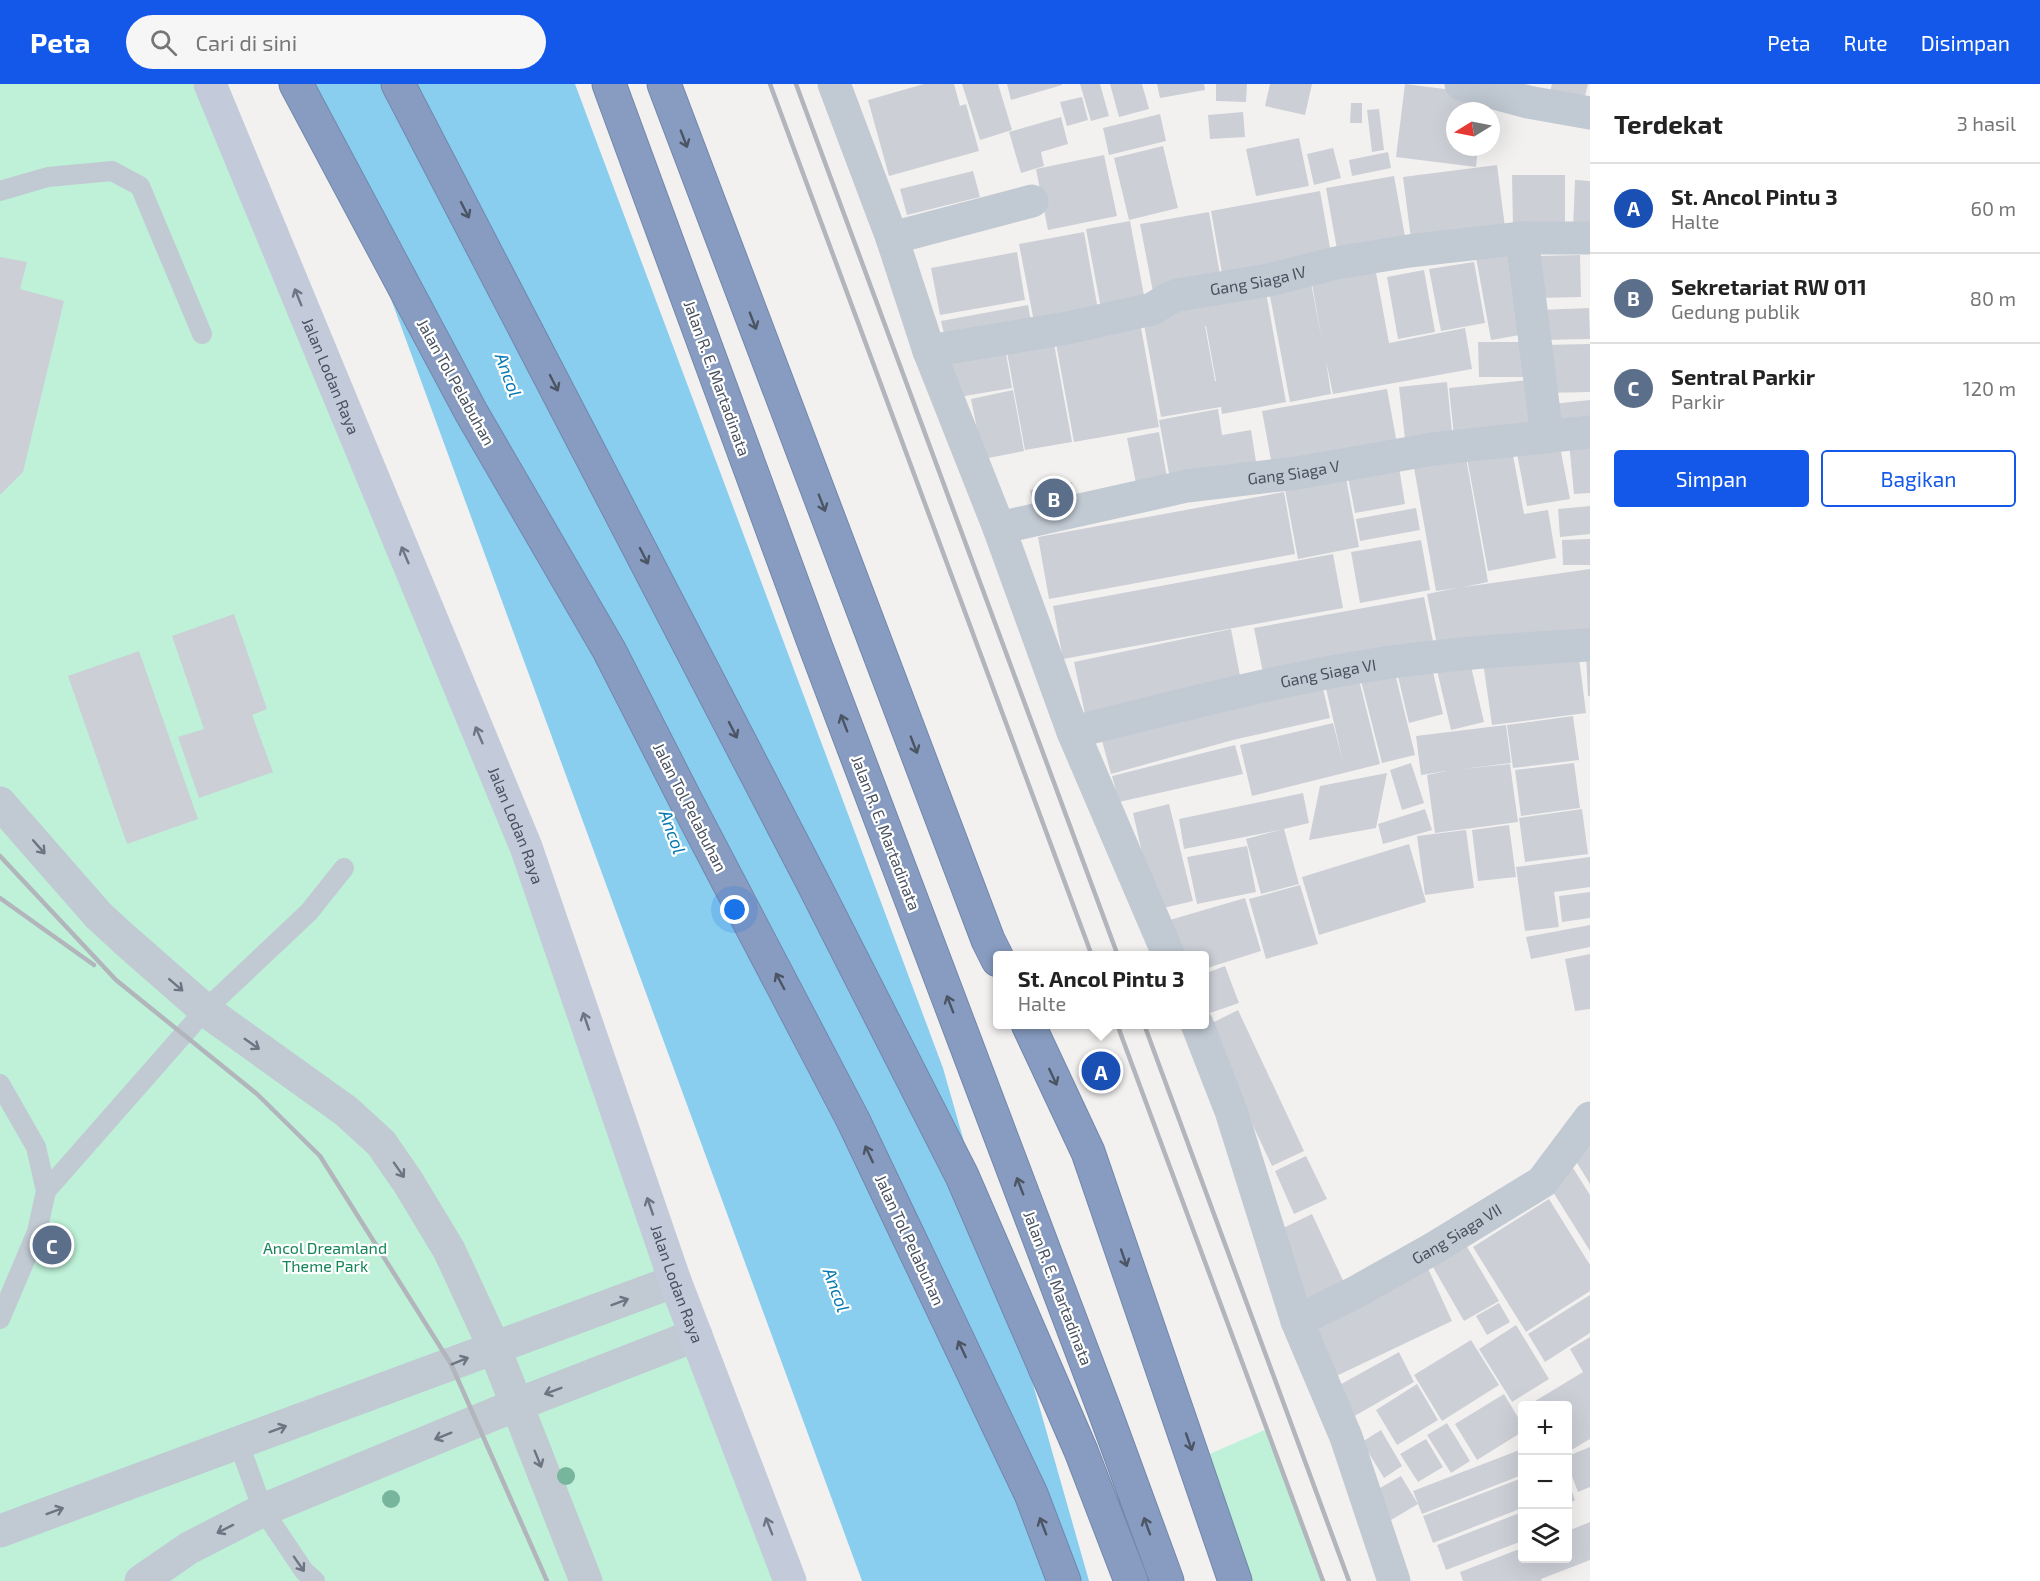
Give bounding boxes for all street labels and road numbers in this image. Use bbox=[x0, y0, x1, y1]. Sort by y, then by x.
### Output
street label: Gang Siaga IV bbox=[1208, 261, 1308, 299]
street label: Jalan R. E. Martadinata bbox=[680, 297, 754, 458]
street label: Jalan Lodan Raya bbox=[299, 315, 364, 437]
street label: Jalan Tol Pelabuhan bbox=[414, 315, 499, 448]
street label: Gang Siaga V bbox=[1246, 456, 1341, 488]
street label: Gang Siaga VI bbox=[1278, 654, 1377, 691]
street label: Jalan Tol Pelabuhan bbox=[650, 739, 731, 874]
street label: Jalan R. E. Martadinata bbox=[848, 753, 925, 913]
street label: Jalan Lodan Raya bbox=[485, 764, 548, 886]
street label: Jalan Tol Pelabuhan bbox=[872, 1171, 949, 1308]
street label: Gang Siaga VII bbox=[1408, 1199, 1505, 1268]
street label: Jalan R. E. Martadinata bbox=[1020, 1208, 1097, 1368]
street label: Jalan Lodan Raya bbox=[647, 1222, 708, 1346]

